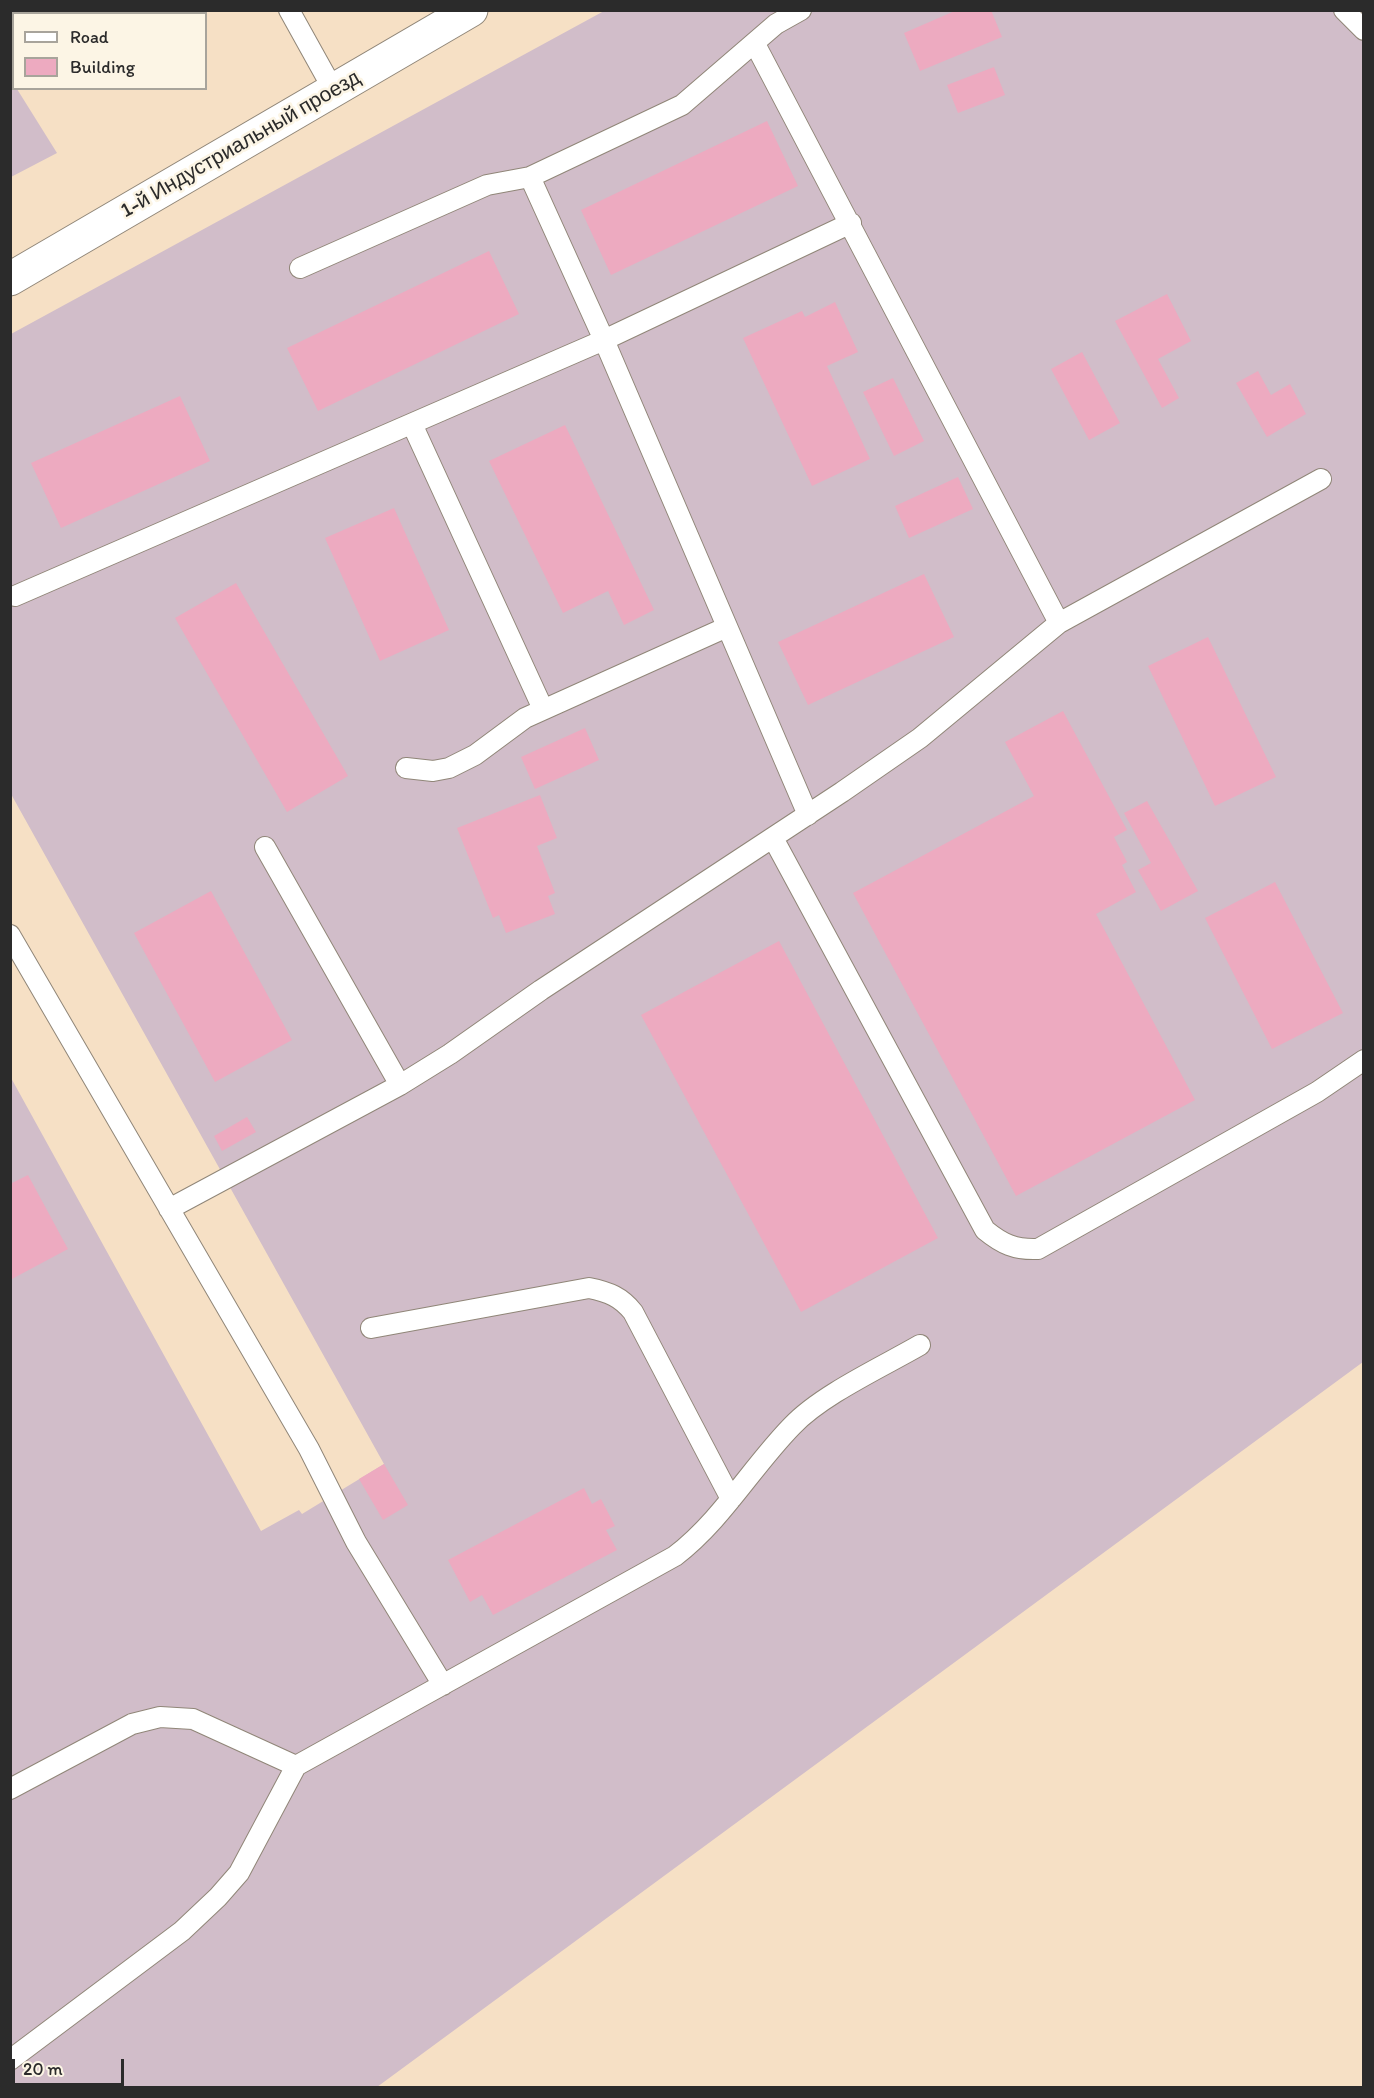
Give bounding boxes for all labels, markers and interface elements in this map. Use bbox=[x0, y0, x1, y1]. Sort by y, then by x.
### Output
legend bbox=[12, 12, 207, 90]
text: Road bbox=[70, 26, 109, 48]
text: Building bbox=[70, 56, 135, 78]
street label: 1-й Индустриальный проезд bbox=[117, 66, 365, 224]
scale bar bbox=[15, 2047, 128, 2085]
text: 20 m bbox=[23, 2058, 63, 2080]

